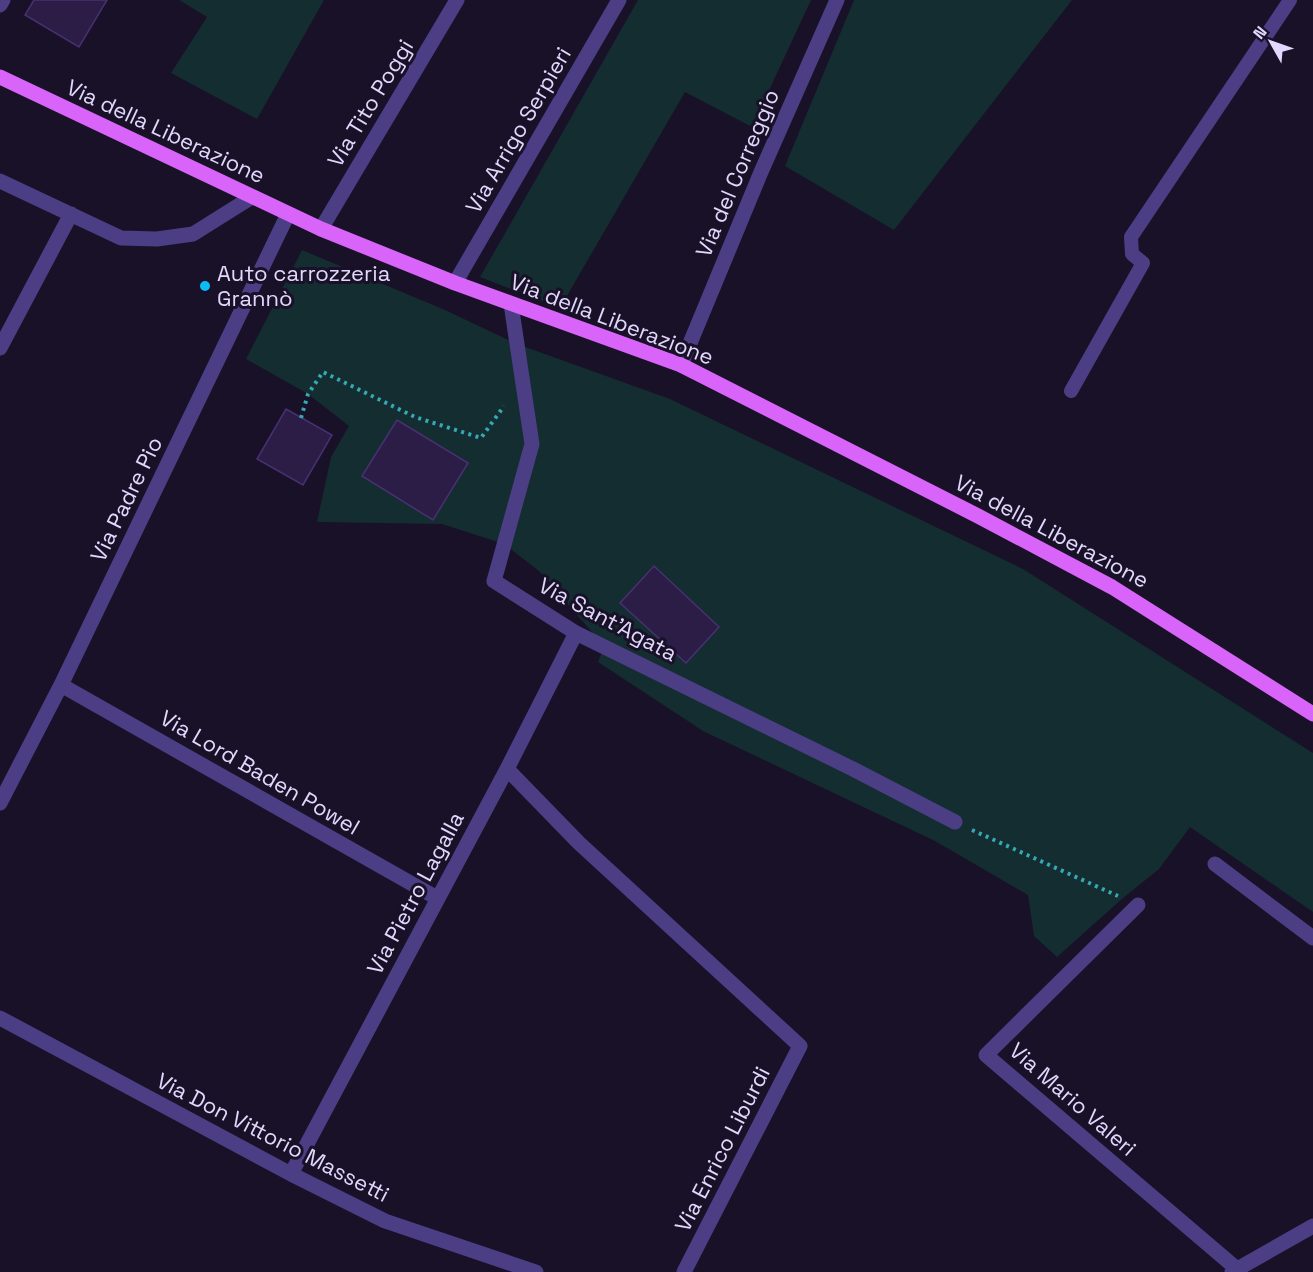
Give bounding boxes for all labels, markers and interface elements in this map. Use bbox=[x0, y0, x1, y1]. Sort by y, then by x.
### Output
north arrow bbox=[1241, 12, 1301, 72]
text: N bbox=[1248, 22, 1271, 44]
street label: Via Tito Poggi bbox=[321, 34, 419, 172]
street label: Via Arrigo Serpieri bbox=[459, 42, 577, 218]
street label: Via della Liberazione bbox=[62, 73, 270, 189]
street label: Via del Correggio bbox=[689, 85, 785, 261]
place label: Auto carrozzeria Grannò bbox=[217, 259, 391, 312]
street label: Via della Liberazione bbox=[506, 267, 718, 371]
marker: Auto carrozzeria Grannò bbox=[198, 279, 212, 293]
street label: Via Padre Pio bbox=[84, 432, 168, 566]
street label: Via della Liberazione bbox=[950, 468, 1154, 594]
street label: Via Sant'Agata bbox=[534, 571, 682, 667]
street label: Via Lord Baden Powel bbox=[155, 703, 365, 841]
street label: Via Pietro Lagalla bbox=[360, 806, 470, 979]
street label: Via Mario Valeri bbox=[1004, 1036, 1142, 1162]
street label: Via Enrico Liburdi bbox=[668, 1062, 776, 1236]
street label: Via Don Vittorio Massetti bbox=[152, 1066, 394, 1208]

